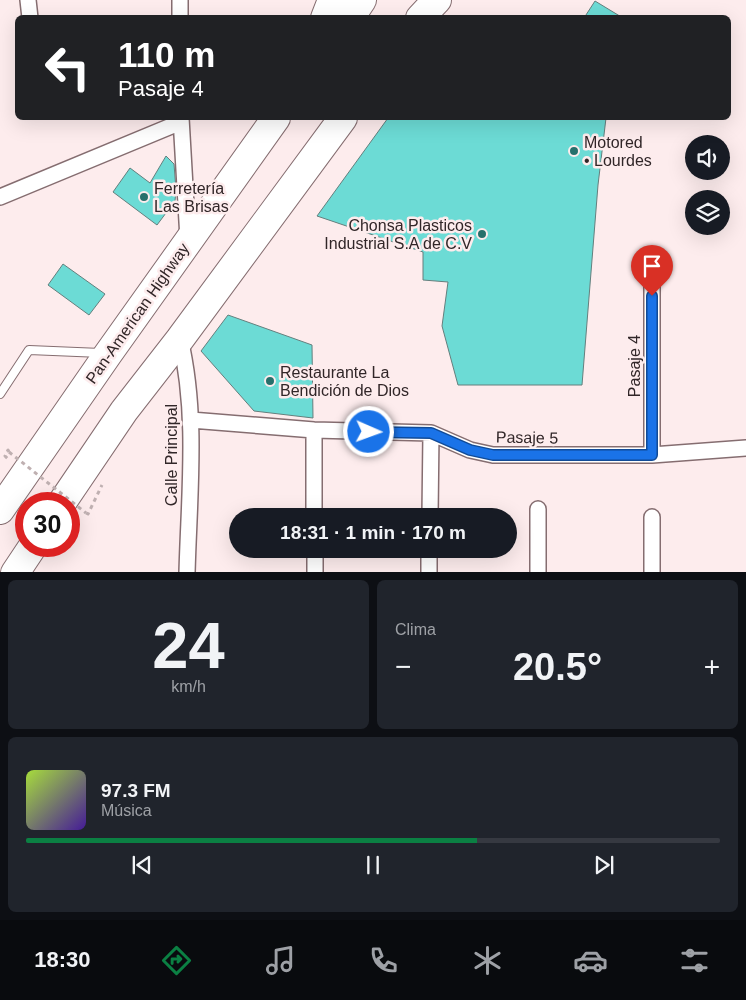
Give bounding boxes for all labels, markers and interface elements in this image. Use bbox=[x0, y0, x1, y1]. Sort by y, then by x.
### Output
icon: left bbox=[35, 35, 100, 100]
text: 110 m bbox=[118, 35, 215, 74]
text: Pasaje 4 bbox=[118, 76, 204, 101]
place label: Motored • Lourdes bbox=[584, 134, 652, 169]
map controls bbox=[685, 135, 730, 235]
button: sound bbox=[685, 135, 730, 180]
marker: Motored • Lourdes bbox=[568, 145, 580, 157]
place label: Ferretería Las Brisas bbox=[154, 180, 229, 215]
button: layers bbox=[685, 190, 730, 235]
marker: Ferretería Las Brisas bbox=[138, 191, 150, 203]
place label: Chonsa Plasticos Industrial S.A de C.V bbox=[324, 217, 472, 252]
marker: Chonsa Plasticos Industrial S.A de C.V bbox=[476, 228, 488, 240]
street label: Pan-American Highway bbox=[82, 240, 192, 387]
pin bbox=[631, 245, 673, 296]
icon: arrive bbox=[638, 252, 666, 280]
street label: Pasaje 4 bbox=[626, 335, 643, 397]
place label: Restaurante La Bendición de Dios bbox=[280, 364, 409, 399]
marker: Restaurante La Bendición de Dios bbox=[264, 375, 276, 387]
street label: Calle Principal bbox=[163, 404, 180, 506]
position arrow bbox=[342, 405, 394, 457]
street label: Pasaje 5 bbox=[496, 428, 558, 447]
speed limit sign: 30 bbox=[15, 492, 80, 557]
text: 18:31 · 1 min · 170 m bbox=[280, 522, 466, 543]
text: 24 bbox=[152, 609, 225, 682]
text: Clima bbox=[395, 621, 436, 638]
text: 20.5° bbox=[513, 646, 602, 688]
text: − bbox=[395, 651, 411, 682]
text: + bbox=[704, 651, 720, 682]
text: km/h bbox=[171, 678, 206, 695]
text: 97.3 FM bbox=[101, 780, 171, 801]
text: Música bbox=[101, 802, 152, 819]
icon: previous bbox=[128, 851, 156, 879]
icon: pause bbox=[359, 851, 387, 879]
icon: next bbox=[590, 851, 618, 879]
icon: directions bbox=[159, 943, 194, 978]
icon: music bbox=[263, 943, 298, 978]
icon: phone bbox=[366, 943, 401, 978]
icon: climate bbox=[470, 943, 505, 978]
icon: car bbox=[573, 943, 608, 978]
icon: filters bbox=[677, 943, 712, 978]
text: 18:30 bbox=[34, 947, 91, 972]

